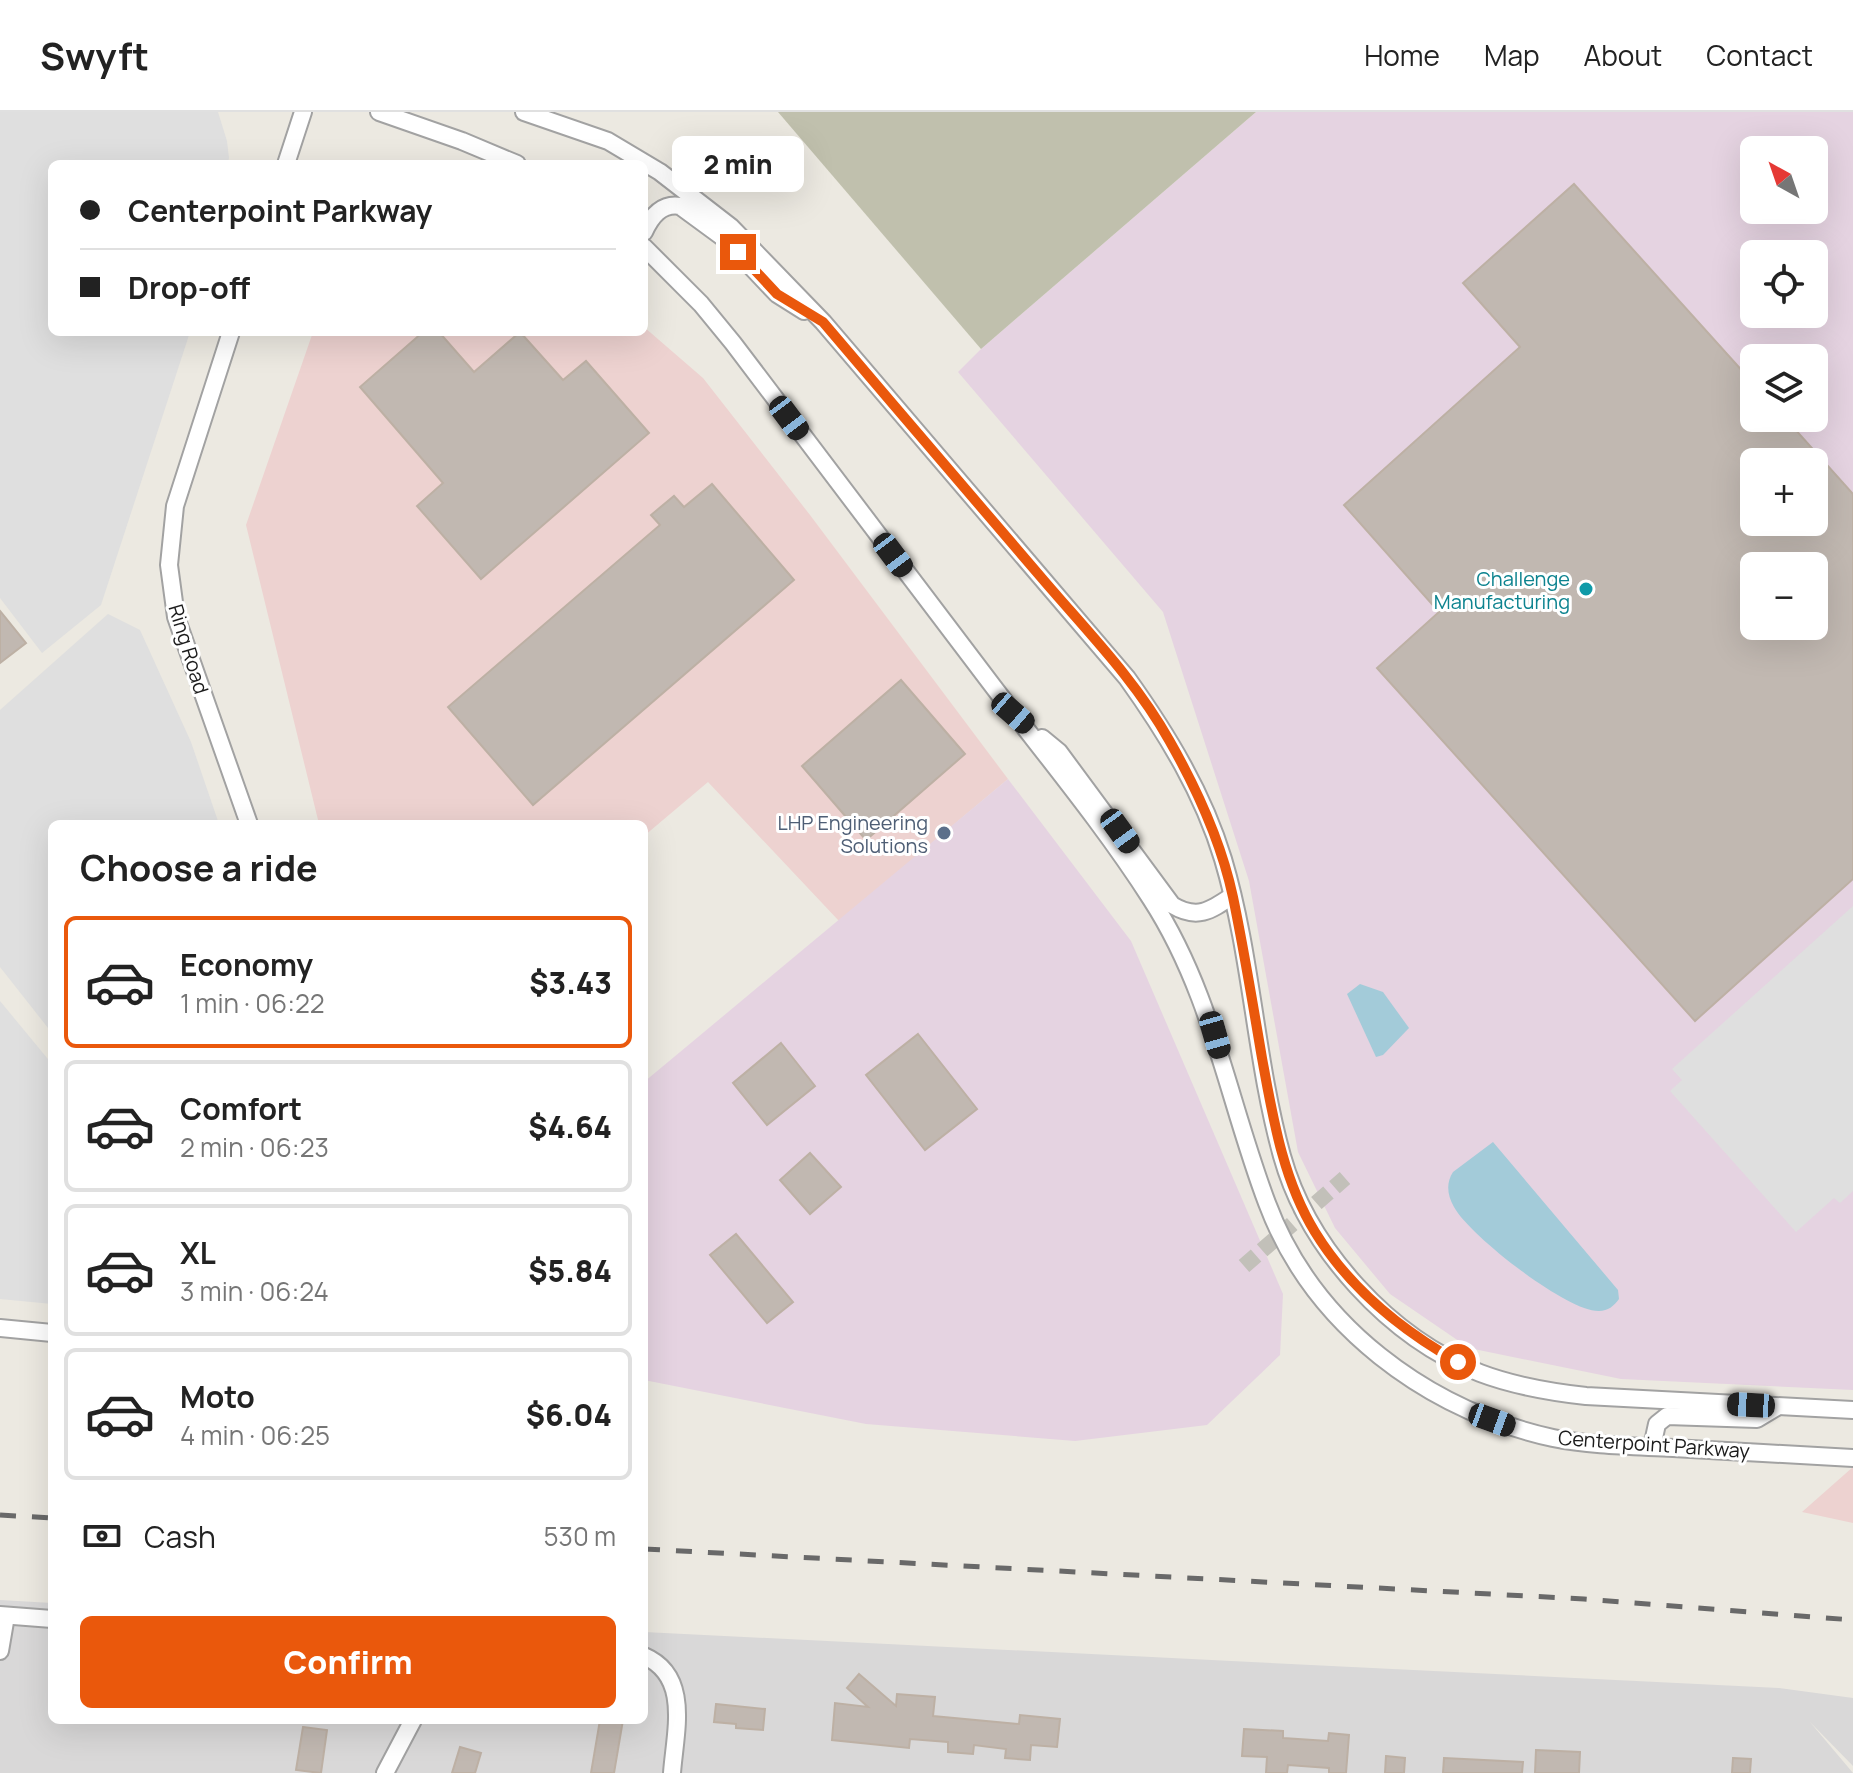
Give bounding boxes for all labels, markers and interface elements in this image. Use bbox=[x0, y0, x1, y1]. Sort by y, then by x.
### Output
text: Swyft bbox=[40, 29, 149, 81]
text: Home bbox=[1364, 36, 1440, 74]
text: Map bbox=[1484, 36, 1540, 74]
text: About bbox=[1584, 36, 1662, 74]
text: Contact bbox=[1706, 36, 1813, 74]
callout: 2 min bbox=[672, 136, 804, 192]
north arrow bbox=[1740, 136, 1828, 224]
map controls bbox=[1740, 136, 1828, 640]
text: 2 min bbox=[704, 146, 772, 182]
text: Centerpoint Parkway bbox=[128, 190, 432, 231]
route end bbox=[720, 234, 756, 270]
button: locate bbox=[1740, 240, 1828, 328]
text: Drop-off bbox=[128, 267, 250, 308]
button: layers bbox=[1740, 344, 1828, 432]
car bbox=[765, 392, 813, 444]
button: + bbox=[1740, 448, 1828, 536]
car bbox=[869, 529, 917, 581]
button: − bbox=[1740, 552, 1828, 640]
place label: Challenge Manufacturing bbox=[1434, 565, 1570, 615]
marker: Challenge Manufacturing bbox=[1577, 580, 1595, 598]
street label: Ring Road bbox=[163, 601, 215, 697]
car bbox=[987, 688, 1039, 738]
car bbox=[1096, 805, 1144, 857]
place label: LHP Engineering Solutions bbox=[777, 809, 928, 859]
marker: LHP Engineering Solutions bbox=[935, 824, 953, 842]
text: Choose a ride bbox=[80, 843, 318, 892]
text: Economy bbox=[180, 944, 313, 985]
icon: car bbox=[84, 946, 156, 1018]
text: $3.43 bbox=[529, 962, 612, 1003]
text: 1 min · 06:22 bbox=[180, 985, 325, 1021]
car bbox=[1197, 1009, 1233, 1061]
text: Comfort bbox=[180, 1088, 302, 1129]
icon: car bbox=[84, 1090, 156, 1162]
text: $4.64 bbox=[528, 1106, 612, 1147]
text: 2 min · 06:23 bbox=[180, 1129, 329, 1165]
text: XL bbox=[180, 1232, 216, 1273]
icon: car bbox=[84, 1234, 156, 1306]
text: $5.84 bbox=[528, 1250, 612, 1291]
text: 3 min · 06:24 bbox=[180, 1273, 329, 1309]
route start bbox=[1440, 1344, 1476, 1380]
text: Moto bbox=[180, 1376, 255, 1417]
icon: car bbox=[84, 1378, 156, 1450]
car bbox=[1726, 1392, 1776, 1418]
text: $6.04 bbox=[526, 1394, 612, 1435]
car bbox=[1465, 1401, 1519, 1439]
text: 4 min · 06:25 bbox=[180, 1417, 330, 1453]
street label: Centerpoint Parkway bbox=[1557, 1424, 1751, 1464]
icon: cash bbox=[80, 1514, 124, 1558]
text: Cash bbox=[144, 1516, 216, 1557]
text: 530 m bbox=[543, 1518, 616, 1554]
button: Confirm bbox=[80, 1616, 616, 1708]

